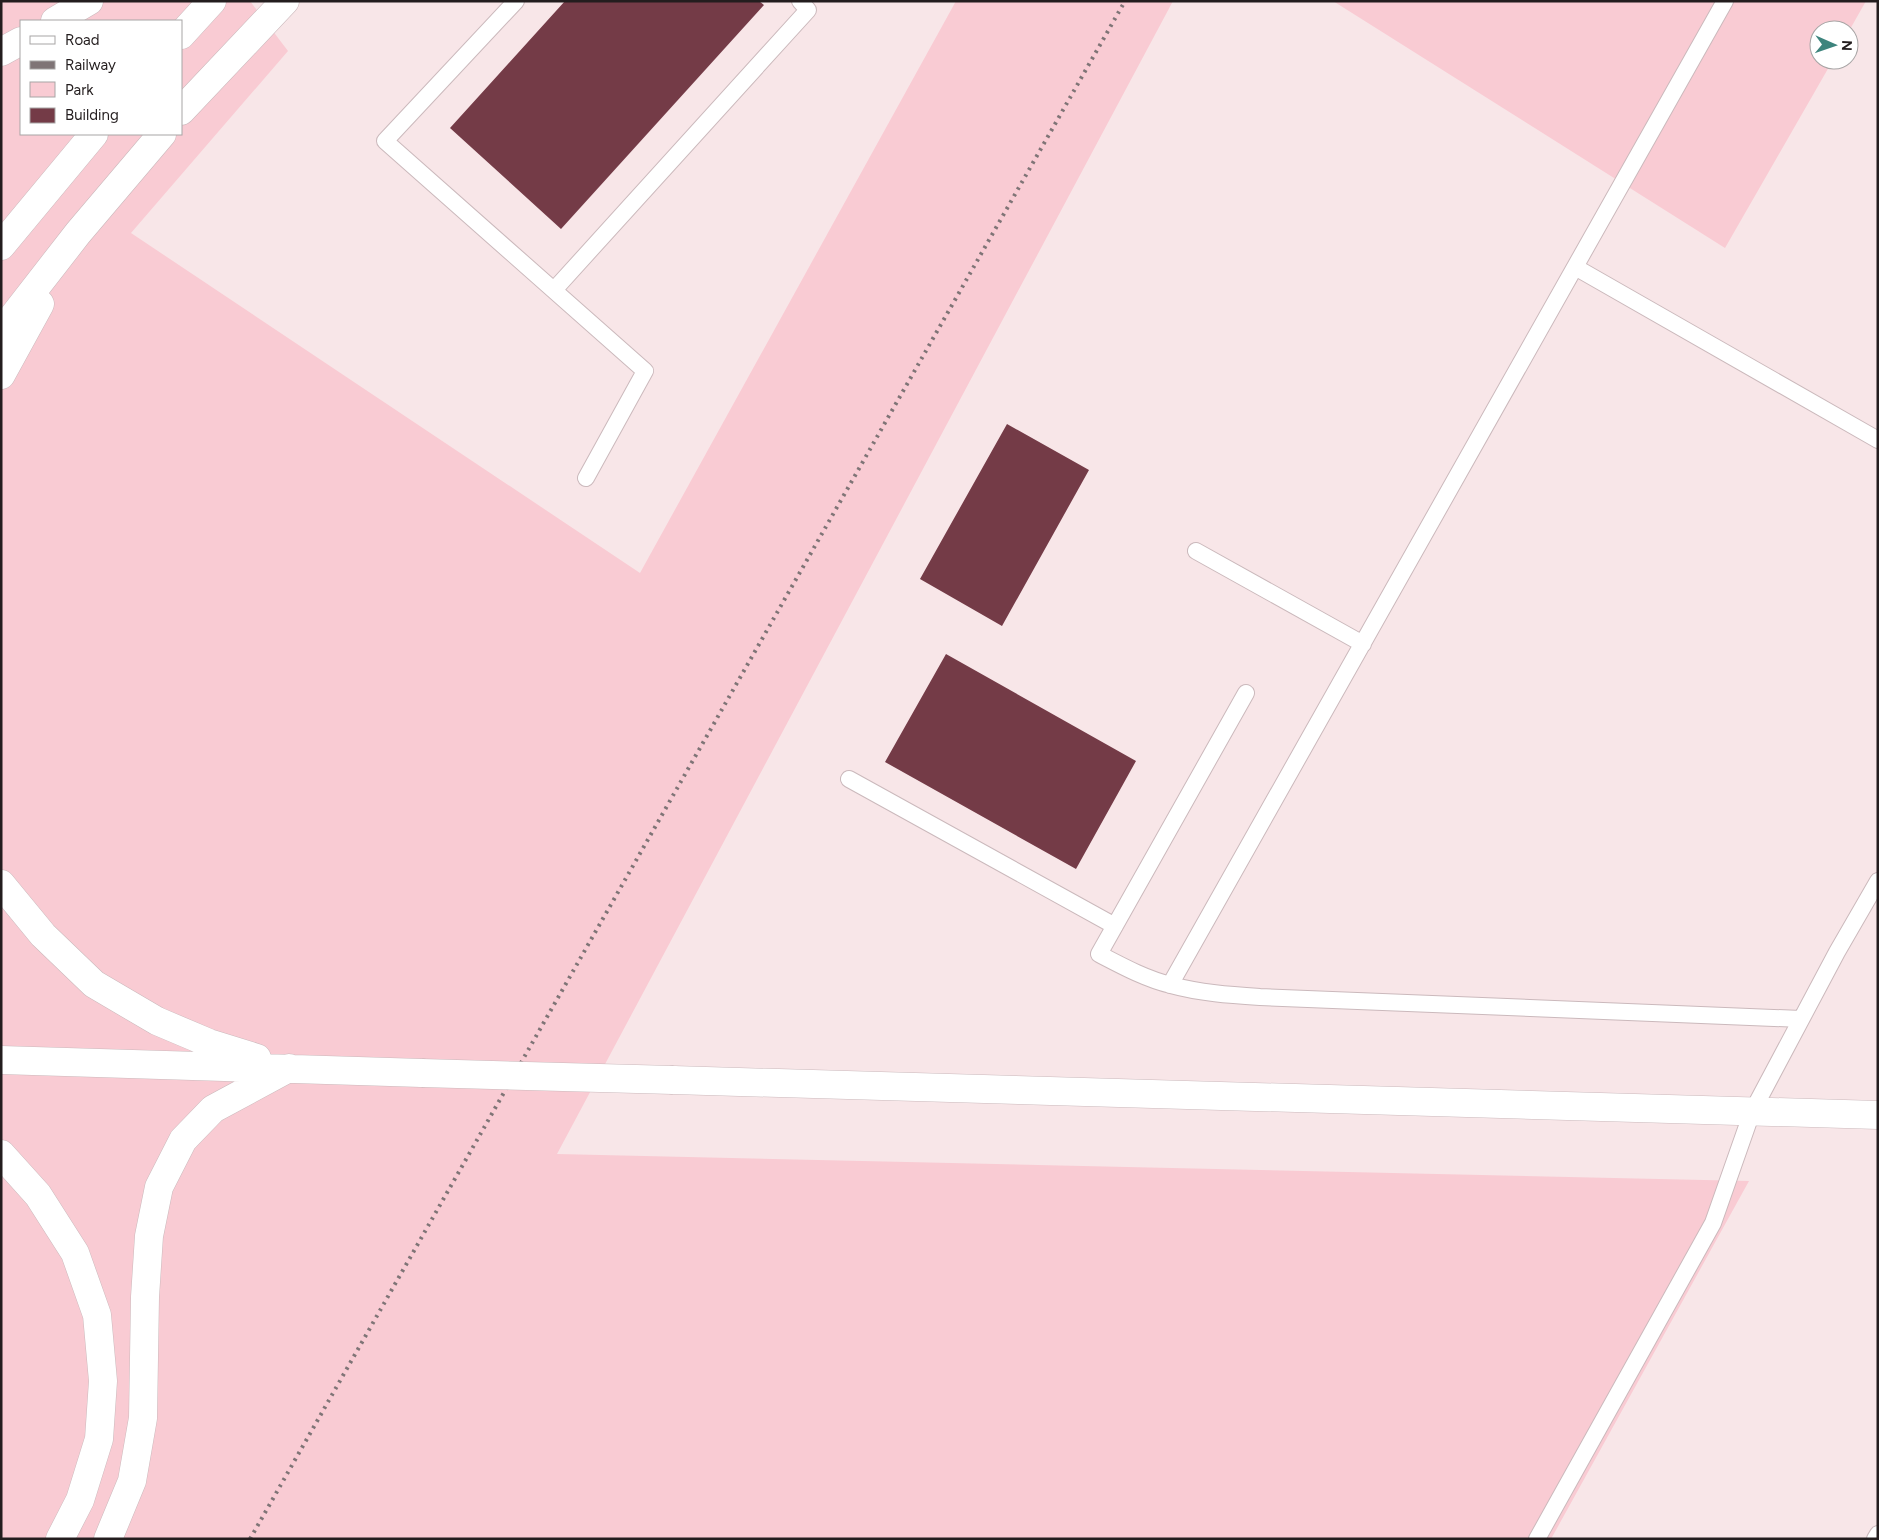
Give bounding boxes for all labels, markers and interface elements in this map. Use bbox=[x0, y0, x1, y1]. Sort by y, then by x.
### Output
legend bbox=[20, 20, 182, 135]
north arrow bbox=[1809, 20, 1859, 70]
text: Road bbox=[65, 31, 100, 49]
text: N bbox=[1838, 40, 1855, 51]
text: Railway bbox=[65, 56, 116, 74]
text: Park bbox=[65, 81, 94, 99]
text: Building bbox=[65, 106, 119, 124]

